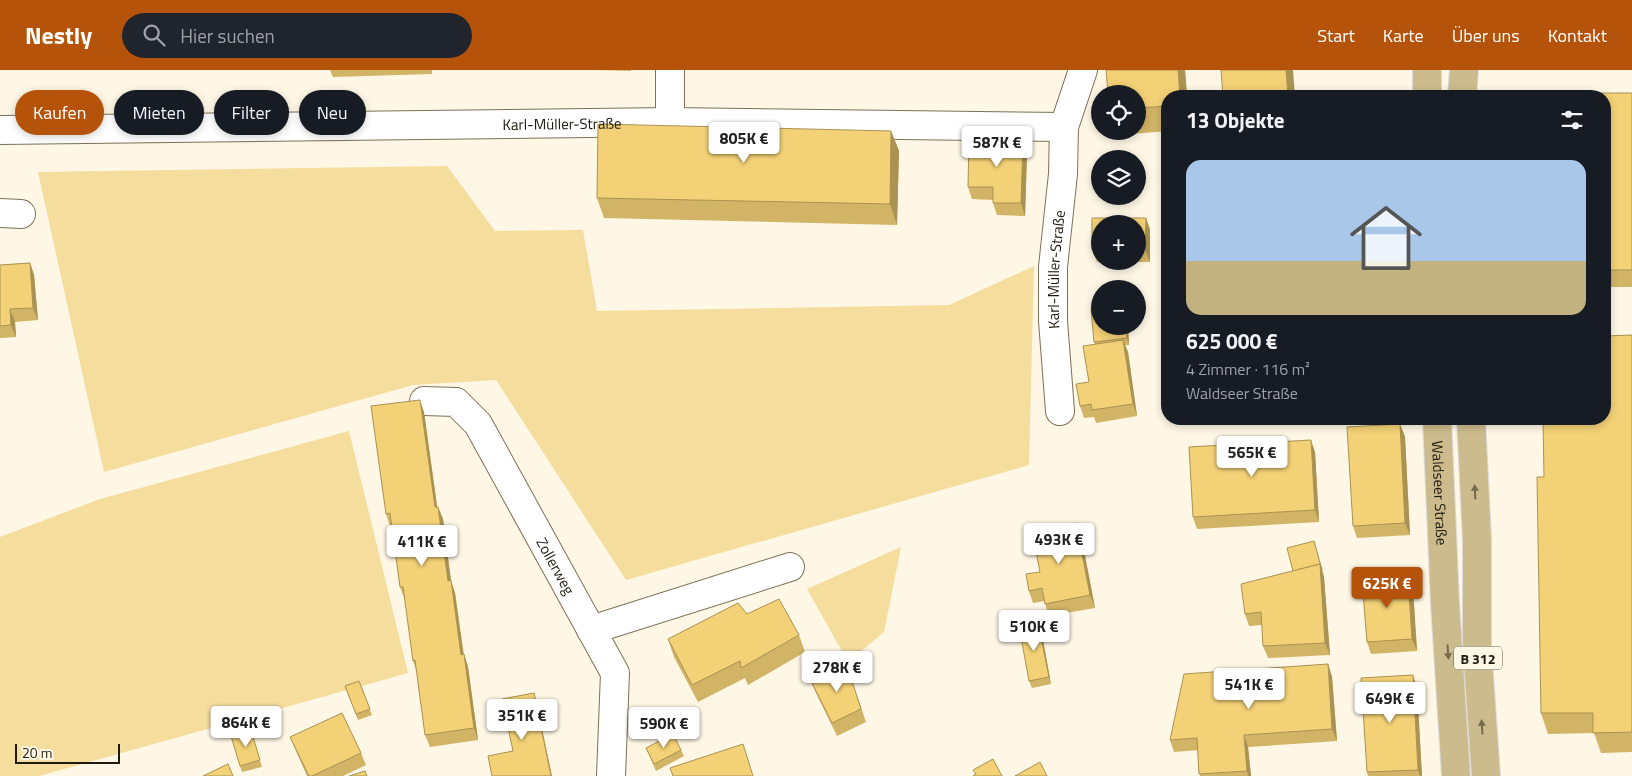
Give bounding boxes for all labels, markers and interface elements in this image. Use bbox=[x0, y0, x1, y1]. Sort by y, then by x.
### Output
search box bbox=[122, 13, 472, 58]
text: Nestly bbox=[25, 17, 92, 53]
icon: search bbox=[140, 21, 168, 49]
text: Hier suchen bbox=[180, 21, 275, 50]
text: Start bbox=[1317, 22, 1355, 49]
text: Karte bbox=[1383, 22, 1424, 49]
text: Über uns bbox=[1452, 22, 1520, 49]
text: Kontakt bbox=[1548, 22, 1607, 49]
map controls bbox=[1091, 85, 1146, 335]
button: locate bbox=[1091, 85, 1146, 140]
chip: Kaufen bbox=[15, 90, 104, 135]
chip: Mieten bbox=[114, 90, 204, 135]
chip: Filter bbox=[214, 90, 289, 135]
chip: Neu bbox=[299, 90, 366, 135]
text: 13 Objekte bbox=[1186, 104, 1285, 136]
icon: filters bbox=[1558, 106, 1586, 134]
street label: Karl-Müller-Straße bbox=[502, 111, 622, 136]
pin: 805K € bbox=[703, 122, 785, 164]
text: 805K € bbox=[720, 126, 768, 150]
pin: 587K € bbox=[956, 126, 1038, 168]
text: 587K € bbox=[973, 130, 1021, 154]
button: layers bbox=[1091, 150, 1146, 205]
icon: home bbox=[1341, 193, 1431, 283]
street label: Karl-Müller-Straße bbox=[1041, 209, 1071, 330]
button: + bbox=[1091, 215, 1146, 270]
button: − bbox=[1091, 280, 1146, 335]
text: 625 000 € bbox=[1186, 325, 1278, 357]
text: 4 Zimmer · 116 m² bbox=[1186, 357, 1310, 381]
text: Waldseer Straße bbox=[1186, 381, 1298, 405]
pin: 565K € bbox=[1211, 436, 1293, 478]
text: 565K € bbox=[1228, 440, 1276, 464]
street label: Waldseer Straße bbox=[1426, 440, 1454, 546]
one-way arrow bbox=[1470, 483, 1478, 499]
pin: 493K € bbox=[1018, 522, 1100, 565]
pin: 411K € bbox=[381, 524, 463, 567]
text: 493K € bbox=[1035, 527, 1083, 551]
text: 411K € bbox=[398, 529, 446, 553]
street label: Zollerweg bbox=[531, 533, 581, 599]
pin: 625K € bbox=[1346, 566, 1428, 609]
text: 625K € bbox=[1363, 571, 1411, 595]
pin: 510K € bbox=[993, 610, 1075, 652]
text: 510K € bbox=[1010, 614, 1058, 638]
one-way arrow bbox=[1444, 644, 1452, 660]
road number: B 312 bbox=[1454, 646, 1502, 670]
pin: 278K € bbox=[796, 650, 878, 693]
text: 278K € bbox=[813, 655, 861, 679]
pin: 541K € bbox=[1208, 668, 1290, 710]
text: 541K € bbox=[1225, 672, 1273, 696]
pin: 649K € bbox=[1349, 682, 1431, 724]
text: 649K € bbox=[1366, 686, 1414, 710]
pin: 351K € bbox=[481, 698, 563, 741]
text: 351K € bbox=[498, 703, 546, 727]
pin: 864K € bbox=[205, 706, 287, 748]
pin: 590K € bbox=[623, 706, 705, 749]
text: 864K € bbox=[222, 710, 270, 734]
text: 590K € bbox=[640, 711, 688, 735]
one-way arrow bbox=[1478, 719, 1486, 735]
scale bar bbox=[15, 741, 120, 764]
text: 20 m bbox=[22, 742, 52, 763]

